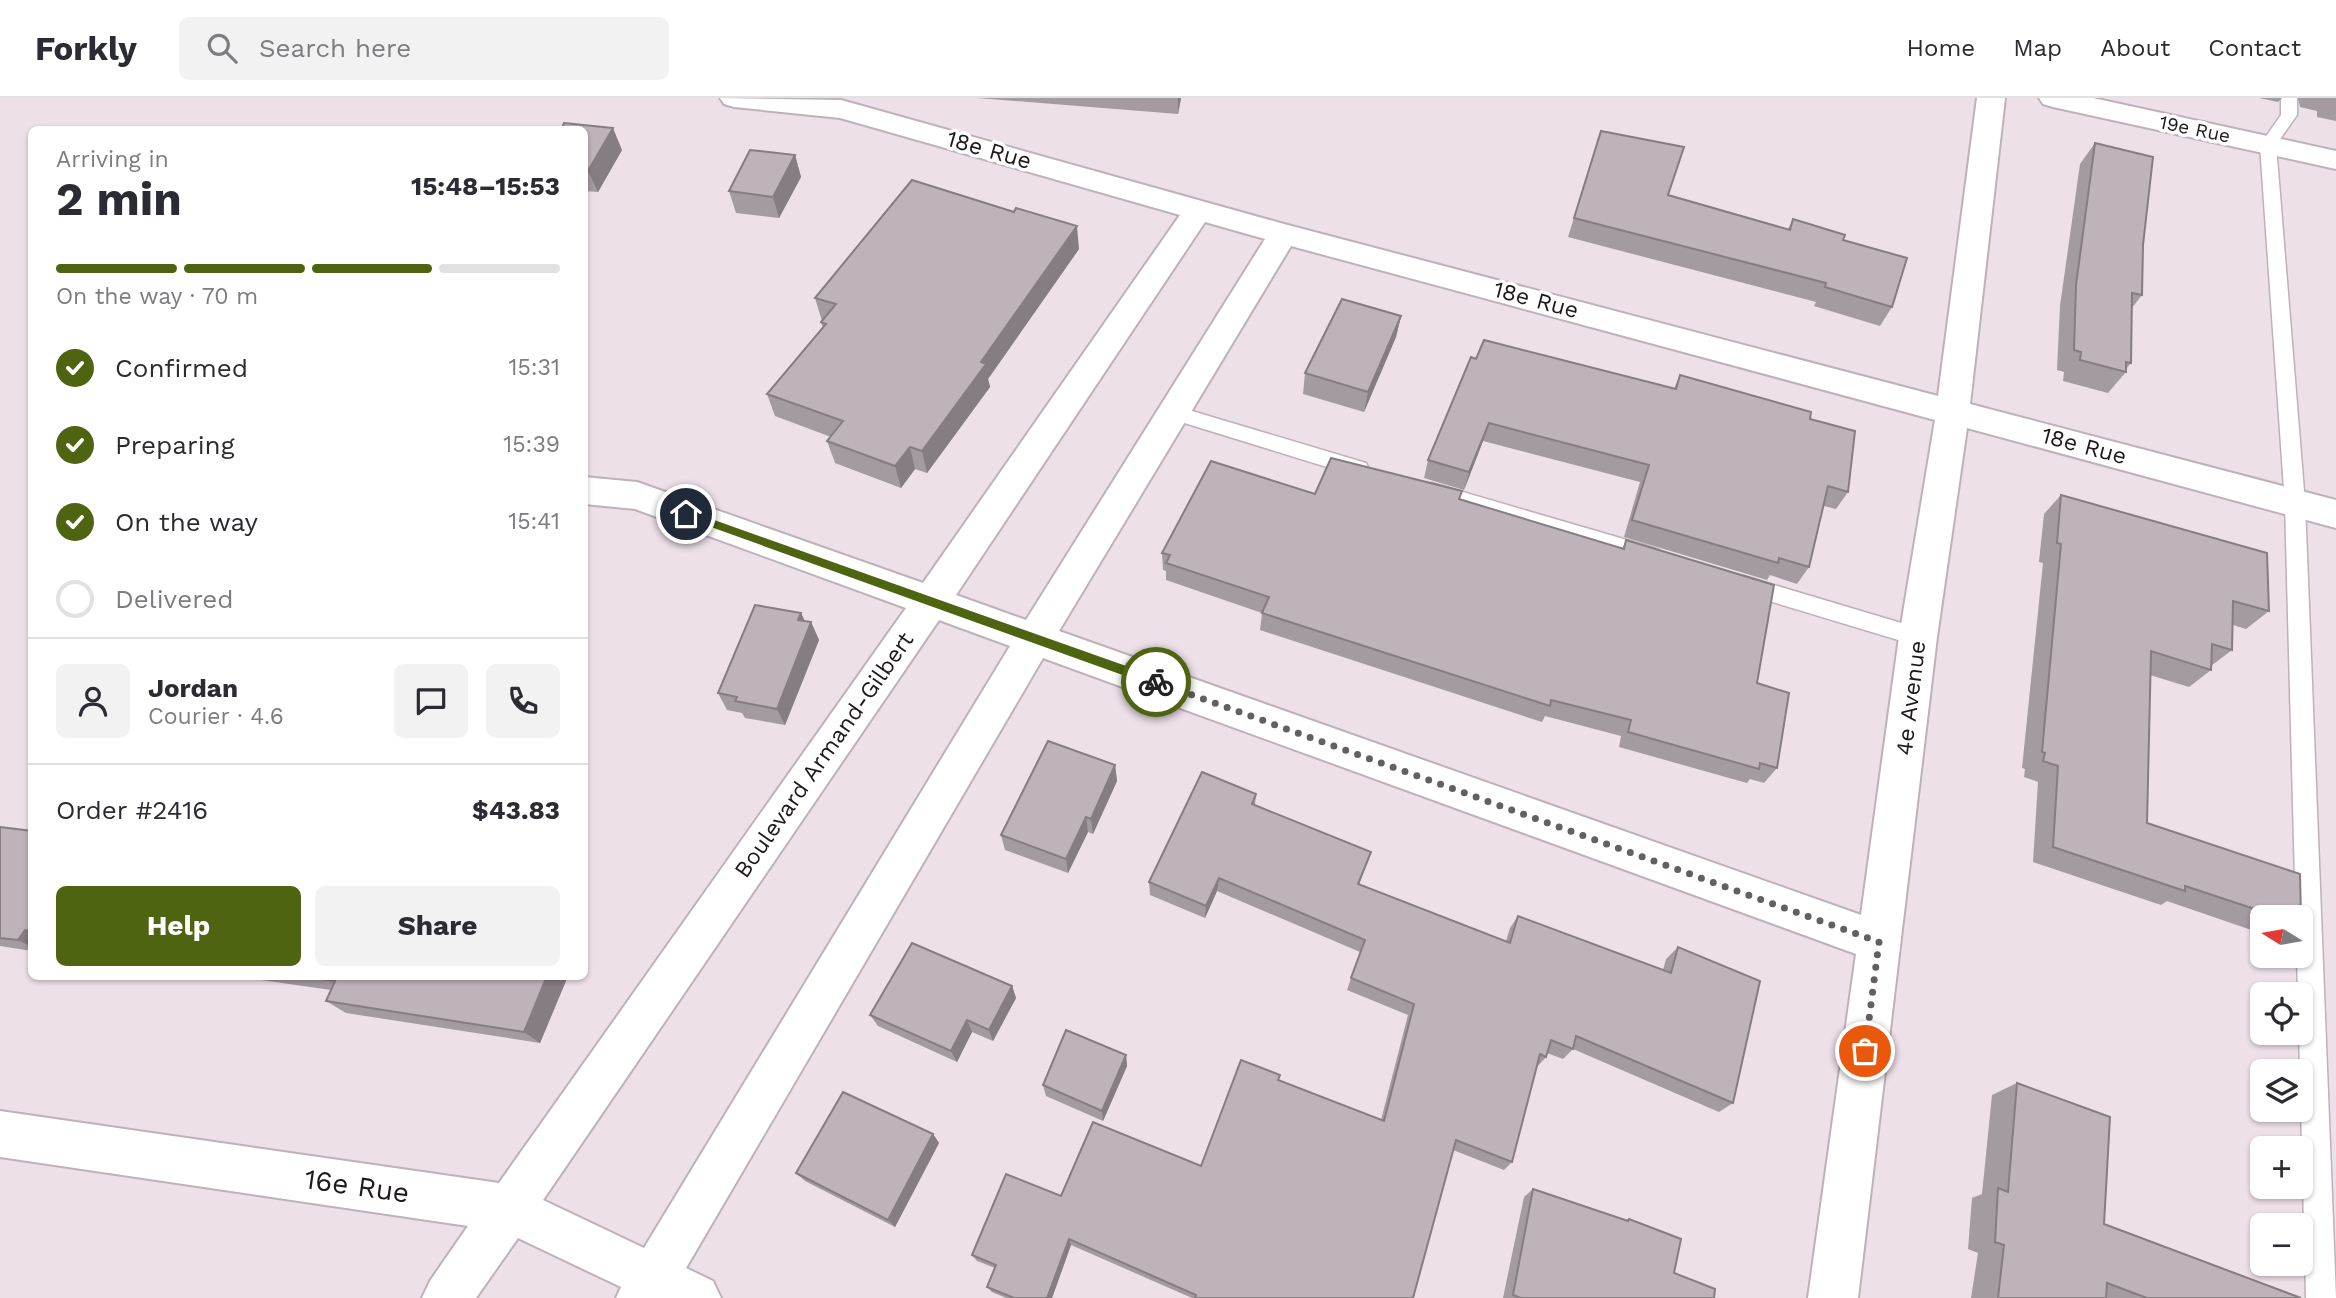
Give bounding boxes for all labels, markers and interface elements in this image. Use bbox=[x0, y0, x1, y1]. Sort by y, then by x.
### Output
search box bbox=[179, 17, 669, 80]
text: Forkly bbox=[35, 29, 137, 68]
icon: search bbox=[203, 29, 241, 67]
text: Search here bbox=[259, 33, 411, 63]
text: Home bbox=[1907, 34, 1975, 62]
text: Map bbox=[2013, 34, 2062, 62]
text: About bbox=[2100, 34, 2170, 62]
text: Contact bbox=[2208, 34, 2301, 62]
street label: 19e Rue bbox=[2158, 110, 2232, 148]
street label: 18e Rue bbox=[944, 125, 1034, 175]
text: Arriving in bbox=[56, 146, 169, 173]
text: 15:48–15:53 bbox=[411, 171, 560, 201]
text: 2 min bbox=[56, 172, 182, 226]
street label: 18e Rue bbox=[1491, 276, 1581, 324]
text: On the way · 70 m bbox=[56, 283, 258, 310]
icon: check bbox=[56, 349, 94, 387]
text: Confirmed bbox=[115, 353, 248, 383]
text: 15:31 bbox=[508, 354, 560, 381]
street label: 18e Rue bbox=[2039, 422, 2129, 470]
icon: check bbox=[56, 426, 94, 464]
text: Preparing bbox=[115, 430, 235, 460]
text: 15:39 bbox=[503, 431, 560, 458]
pin bbox=[656, 484, 716, 544]
icon: home bbox=[667, 495, 705, 533]
icon: check bbox=[56, 503, 94, 541]
text: On the way bbox=[115, 507, 258, 537]
text: 15:41 bbox=[508, 508, 560, 535]
text: Delivered bbox=[115, 584, 234, 614]
street label: Boulevard Armand-Gilbert bbox=[729, 627, 920, 883]
street label: 4e Avenue bbox=[1891, 639, 1931, 757]
courier bbox=[1121, 647, 1191, 717]
icon: bike bbox=[1137, 663, 1175, 701]
button: person bbox=[56, 664, 130, 738]
button: chat bbox=[394, 664, 468, 738]
button: phone bbox=[486, 664, 560, 738]
text: Jordan bbox=[148, 673, 238, 703]
text: Courier · 4.6 bbox=[148, 703, 284, 730]
text: Order #2416 bbox=[56, 795, 208, 825]
text: $43.83 bbox=[472, 795, 560, 825]
button: Help bbox=[56, 886, 301, 966]
button: Share bbox=[315, 886, 560, 966]
north arrow bbox=[2250, 905, 2314, 968]
map controls bbox=[2250, 905, 2313, 1276]
button: locate bbox=[2250, 982, 2313, 1045]
pin bbox=[1835, 1021, 1895, 1081]
icon: bag bbox=[1846, 1032, 1884, 1070]
button: layers bbox=[2250, 1059, 2313, 1122]
button: + bbox=[2250, 1136, 2313, 1199]
street label: 16e Rue bbox=[303, 1162, 411, 1210]
button: − bbox=[2250, 1213, 2313, 1276]

